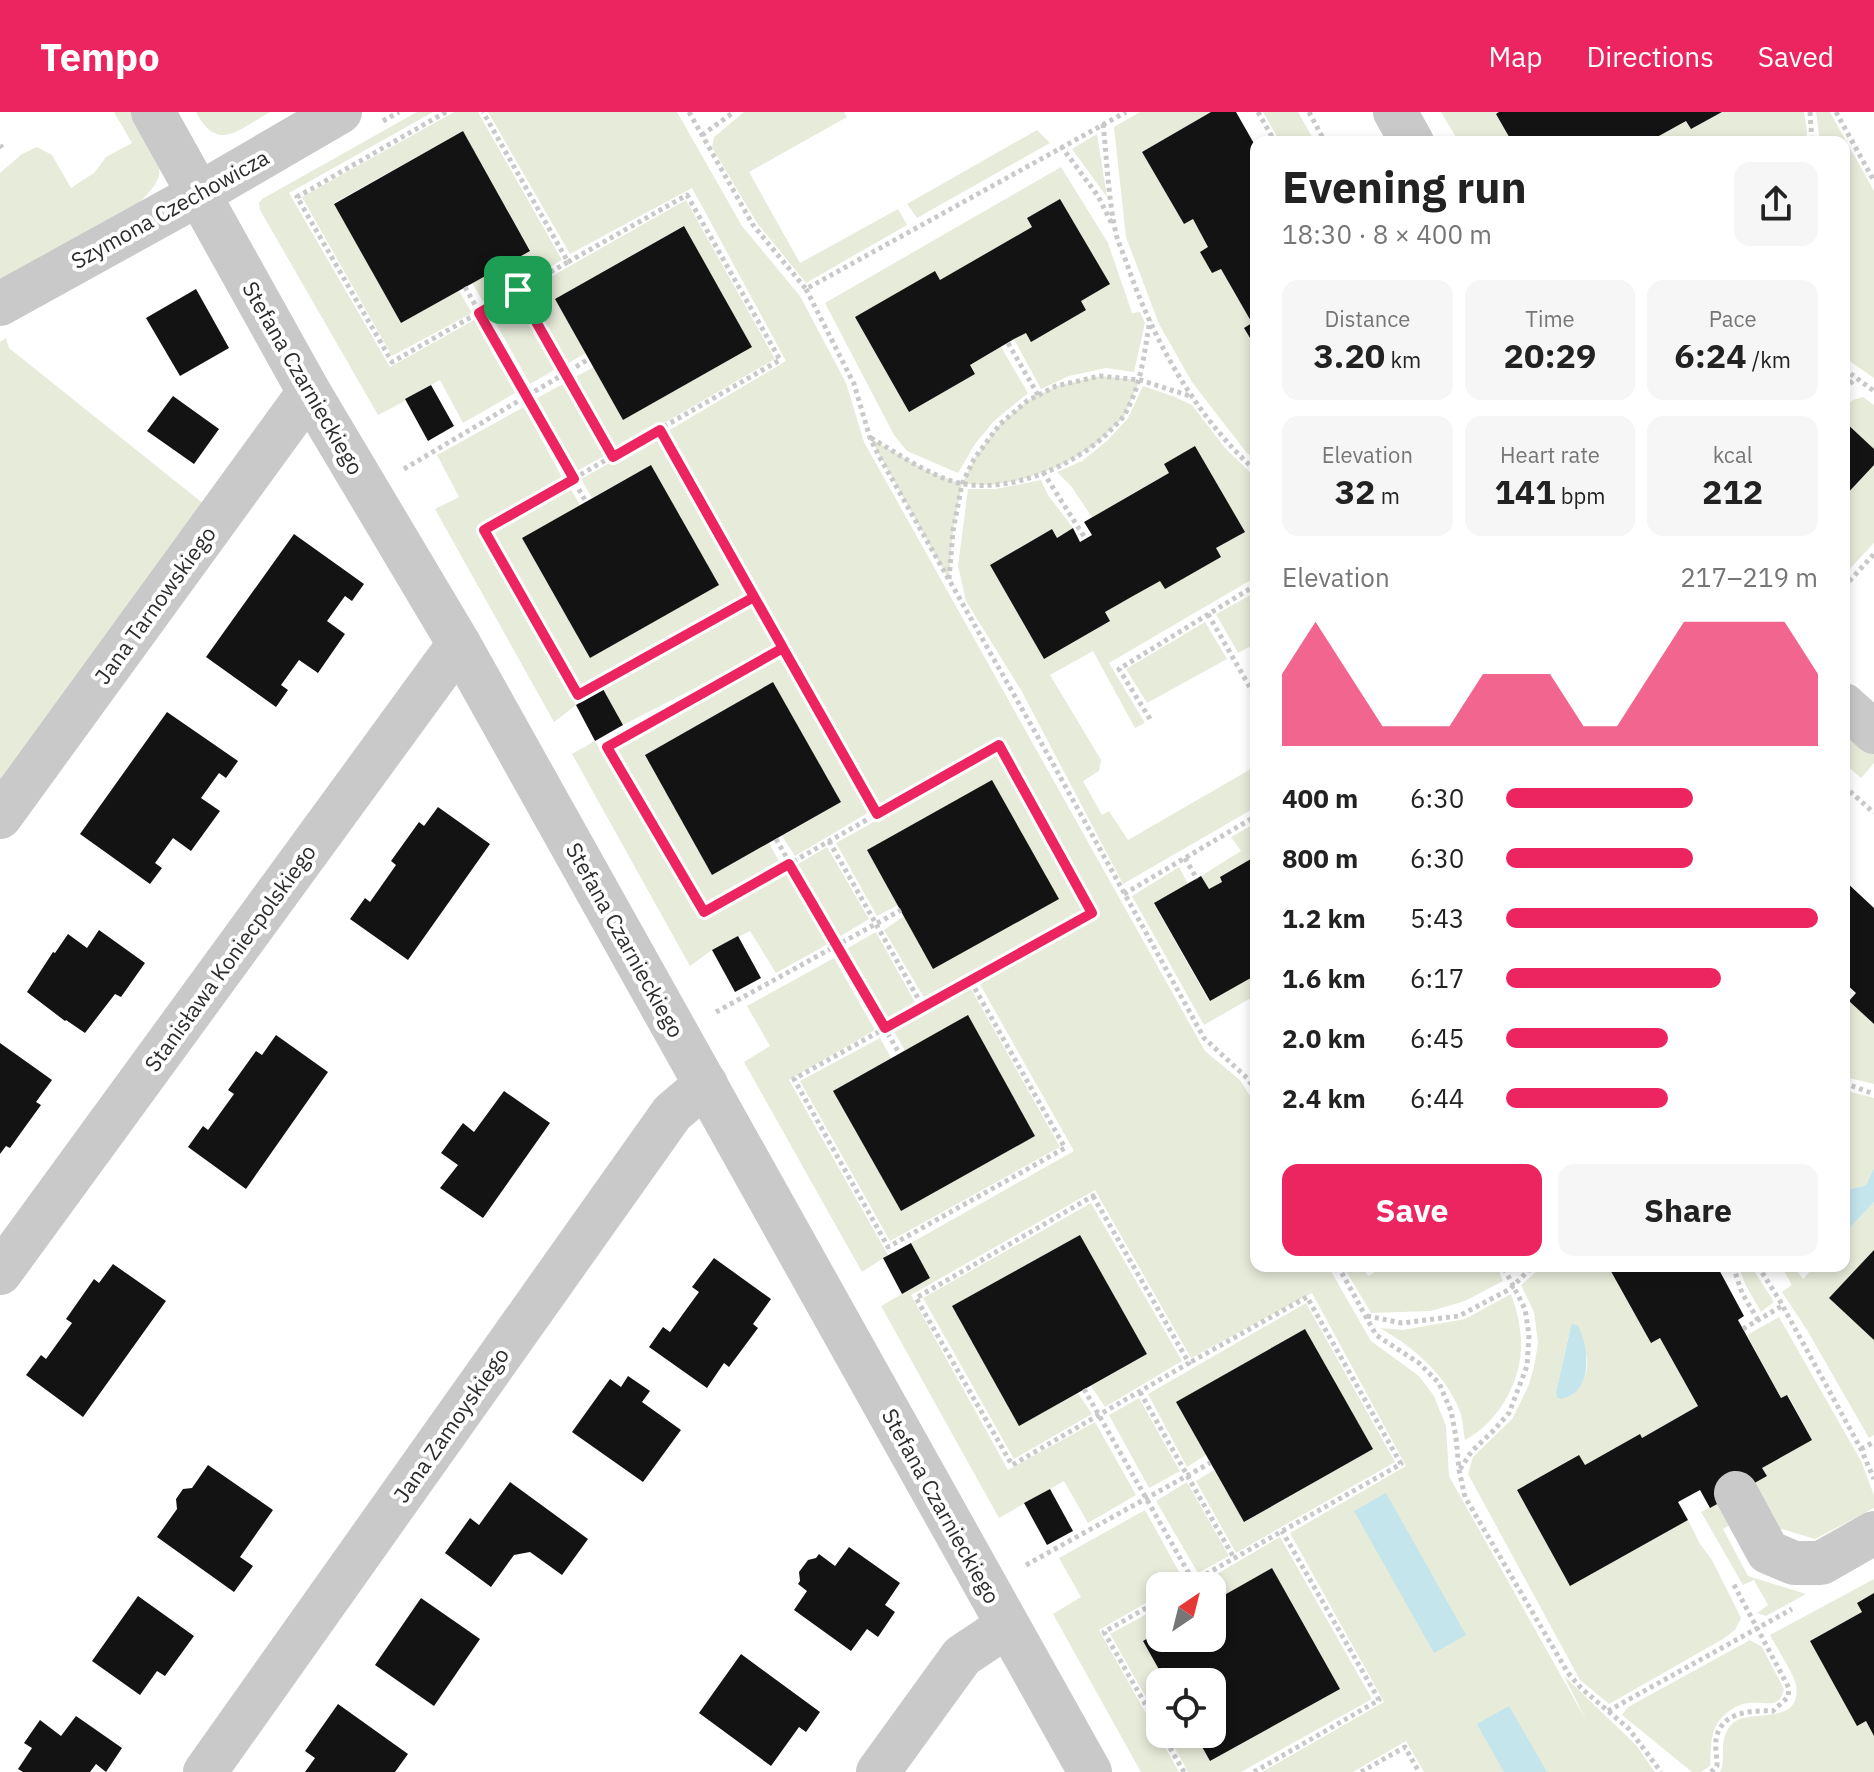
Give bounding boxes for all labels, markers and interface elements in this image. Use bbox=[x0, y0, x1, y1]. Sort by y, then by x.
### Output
text: Tempo bbox=[40, 32, 160, 81]
text: Map bbox=[1488, 38, 1542, 75]
text: Directions bbox=[1586, 38, 1714, 75]
text: Saved bbox=[1758, 38, 1834, 75]
street label: Szymona Czechowicza bbox=[66, 142, 274, 275]
text: Evening run bbox=[1282, 158, 1527, 215]
button: share bbox=[1734, 162, 1818, 246]
text: 18:30 · 8 × 400 m bbox=[1282, 217, 1492, 251]
pin bbox=[484, 256, 552, 324]
icon: arrive bbox=[496, 268, 540, 312]
street label: Stefana Czarnieckiego bbox=[236, 276, 371, 480]
text: Distance bbox=[1324, 304, 1410, 333]
text: Time bbox=[1525, 304, 1575, 333]
text: Pace bbox=[1709, 304, 1757, 333]
text: 3.20 bbox=[1313, 333, 1385, 377]
text: 20:29 bbox=[1504, 333, 1596, 377]
text: 6:24 bbox=[1674, 333, 1747, 377]
text: km bbox=[1385, 345, 1421, 374]
text: /km bbox=[1747, 345, 1791, 374]
text: Elevation bbox=[1322, 440, 1413, 469]
text: Heart rate bbox=[1500, 440, 1600, 469]
text: kcal bbox=[1713, 440, 1753, 469]
text: 32 bbox=[1335, 469, 1376, 513]
text: 141 bbox=[1494, 469, 1556, 513]
text: 212 bbox=[1702, 469, 1763, 513]
text: m bbox=[1376, 481, 1400, 510]
text: bpm bbox=[1556, 481, 1606, 510]
street label: Jana Tarnowskiego bbox=[87, 520, 222, 689]
text: Elevation bbox=[1282, 560, 1390, 594]
text: 217–219 m bbox=[1680, 560, 1818, 594]
text: 400 m bbox=[1282, 781, 1358, 815]
text: 6:30 bbox=[1410, 781, 1464, 815]
street label: Stefana Czarnieckiego bbox=[560, 837, 691, 1042]
street label: Stanisława Koniecpolskiego bbox=[137, 838, 322, 1077]
text: 800 m bbox=[1282, 841, 1358, 875]
text: 6:30 bbox=[1410, 841, 1464, 875]
text: 1.2 km bbox=[1282, 901, 1366, 935]
text: 5:43 bbox=[1410, 901, 1464, 935]
text: 1.6 km bbox=[1282, 961, 1366, 995]
text: 6:17 bbox=[1410, 961, 1464, 995]
text: 2.0 km bbox=[1282, 1021, 1366, 1055]
text: 6:45 bbox=[1410, 1021, 1464, 1055]
text: 2.4 km bbox=[1282, 1081, 1366, 1115]
text: 6:44 bbox=[1410, 1081, 1464, 1115]
button: Save bbox=[1282, 1164, 1542, 1256]
button: Share bbox=[1558, 1164, 1818, 1256]
street label: Jana Zamoyskiego bbox=[386, 1341, 515, 1508]
street label: Stefana Czarnieckiego bbox=[876, 1403, 1007, 1608]
north arrow bbox=[1146, 1572, 1226, 1652]
map controls bbox=[1146, 1572, 1226, 1748]
button: locate bbox=[1146, 1668, 1226, 1748]

